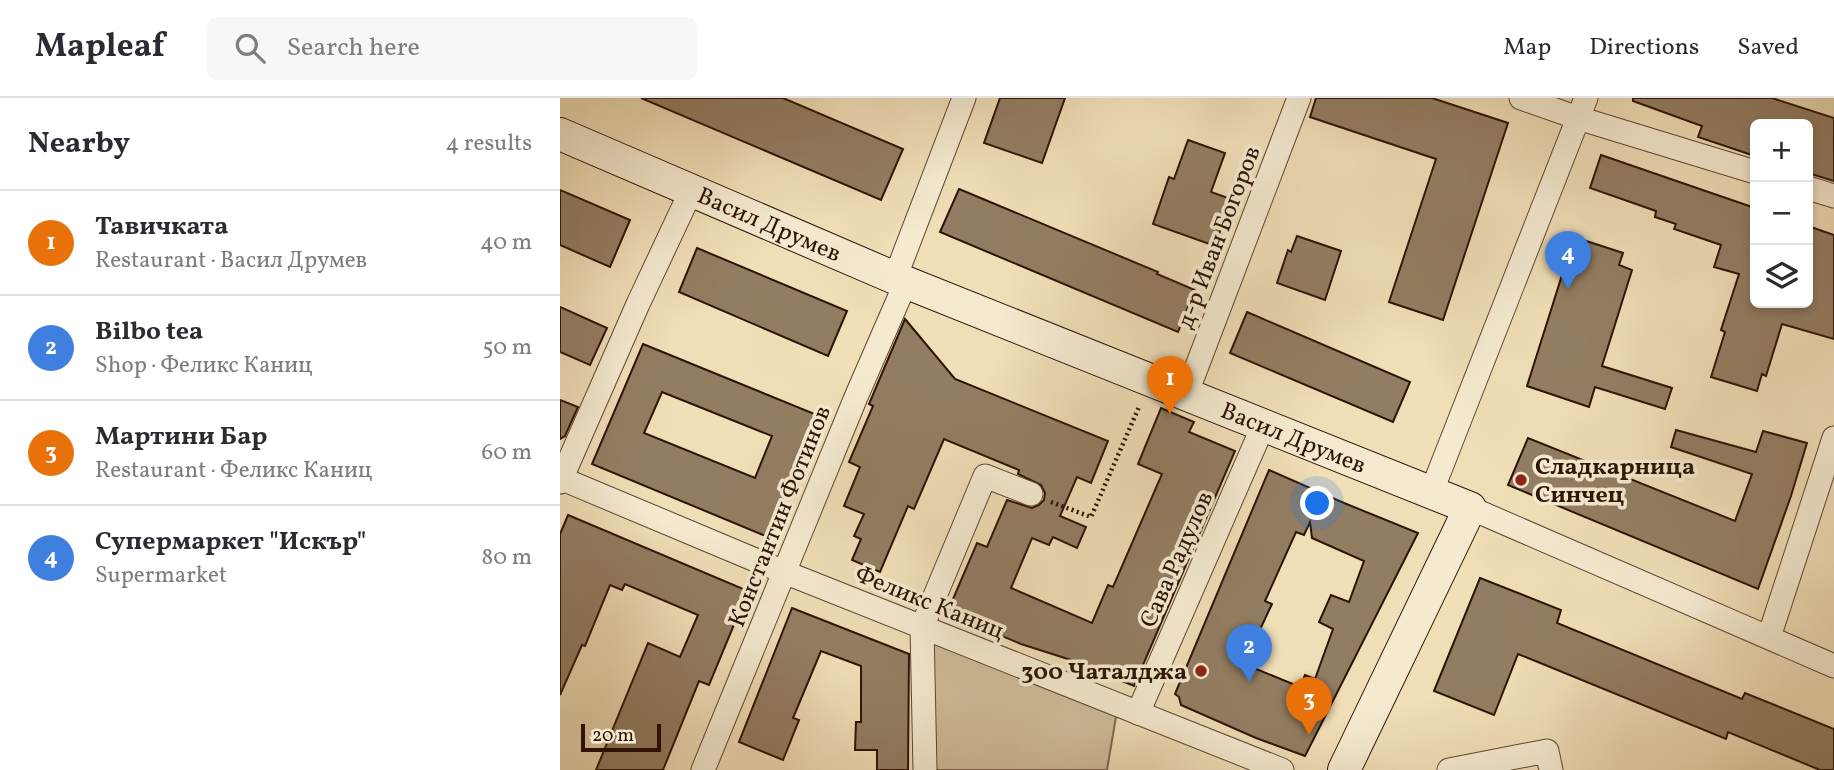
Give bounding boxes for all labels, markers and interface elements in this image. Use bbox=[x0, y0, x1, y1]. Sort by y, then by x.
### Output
search box bbox=[207, 17, 697, 80]
text: Mapleaf bbox=[35, 25, 165, 71]
icon: search bbox=[231, 29, 269, 67]
text: Search here bbox=[287, 30, 420, 66]
text: Map bbox=[1503, 31, 1551, 65]
text: Directions bbox=[1589, 31, 1699, 65]
text: Saved bbox=[1737, 31, 1799, 65]
map controls bbox=[1750, 119, 1813, 308]
button: + bbox=[1750, 119, 1813, 182]
text: Nearby bbox=[28, 123, 130, 165]
text: 4 results bbox=[446, 128, 532, 160]
street label: д-р Иван Богоров bbox=[1169, 142, 1270, 334]
street label: Васил Друмев bbox=[691, 180, 846, 272]
button: − bbox=[1750, 182, 1813, 245]
text: Тавичката bbox=[95, 209, 228, 245]
text: 1 bbox=[46, 227, 56, 259]
text: 40 m bbox=[480, 227, 532, 259]
pin: 4 bbox=[1545, 231, 1591, 289]
text: Restaurant · Васил Друмев bbox=[95, 245, 367, 277]
button: layers bbox=[1750, 245, 1813, 308]
text: Bilbo tea bbox=[95, 314, 203, 350]
text: 2 bbox=[45, 332, 57, 364]
text: 50 m bbox=[483, 332, 532, 364]
text: Shop · Феликс Каниц bbox=[95, 350, 313, 382]
pin: 1 bbox=[1147, 356, 1193, 414]
street label: Васил Друмев bbox=[1215, 395, 1371, 484]
street label: Константин Фотинов bbox=[721, 401, 841, 633]
text: Мартини Бар bbox=[95, 419, 267, 455]
text: 3 bbox=[45, 437, 57, 469]
text: 60 m bbox=[482, 437, 532, 469]
place label: Сладкарница Синчец bbox=[1535, 451, 1695, 513]
text: Restaurant · Феликс Каниц bbox=[95, 455, 372, 487]
marker: Сладкарница Синчец bbox=[1513, 472, 1529, 488]
street label: Сава Радулов bbox=[1133, 486, 1223, 633]
your location bbox=[1300, 486, 1334, 520]
text: Супермаркет "Искър" bbox=[95, 524, 366, 560]
text: 4 bbox=[44, 542, 58, 574]
text: 80 m bbox=[482, 542, 532, 574]
street label: Феликс Каниц bbox=[849, 558, 1009, 649]
text: Supermarket bbox=[95, 560, 227, 592]
pin: 2 bbox=[1226, 624, 1272, 682]
place label: 300 Чаталджа bbox=[1021, 656, 1187, 690]
marker: 300 Чаталджа bbox=[1193, 663, 1209, 679]
pin: 3 bbox=[1286, 677, 1332, 735]
scale bar bbox=[581, 721, 662, 753]
text: 20 m bbox=[592, 723, 634, 749]

